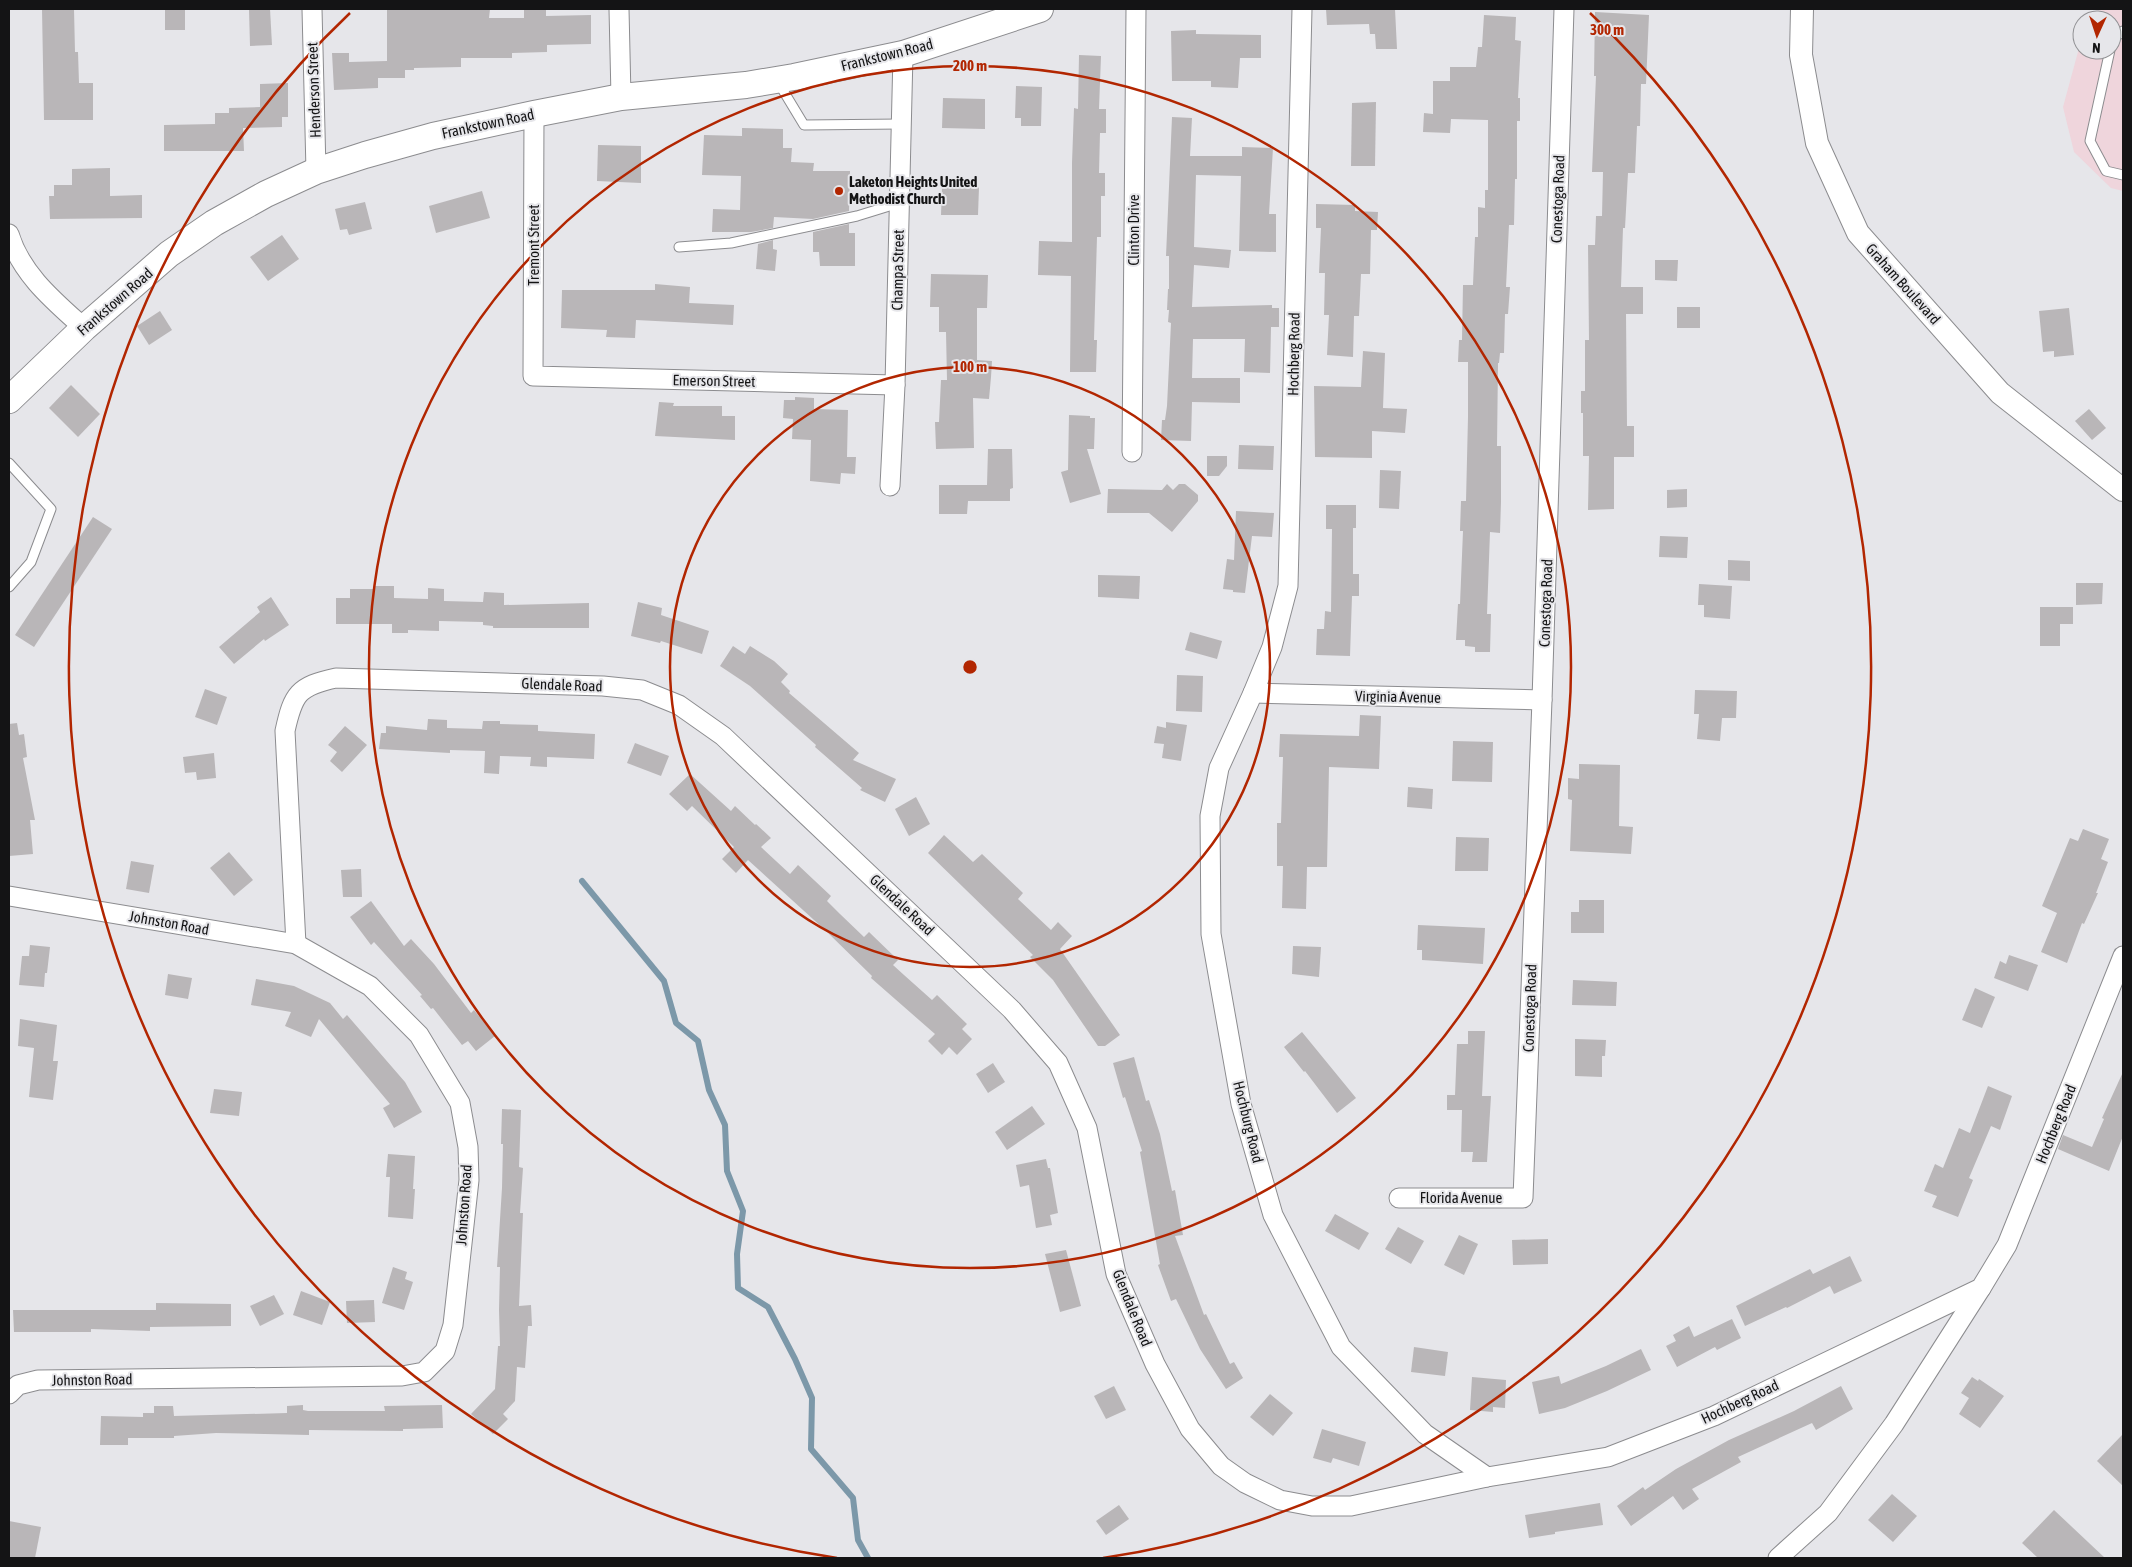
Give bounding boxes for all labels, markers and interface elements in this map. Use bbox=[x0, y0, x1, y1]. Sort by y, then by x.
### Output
north arrow bbox=[2072, 10, 2122, 60]
text: 300 m bbox=[1590, 21, 1624, 38]
street label: Frankstown Road bbox=[839, 35, 935, 74]
text: N bbox=[2092, 40, 2101, 56]
street label: Henderson Street bbox=[303, 42, 324, 138]
text: 200 m bbox=[953, 57, 987, 74]
street label: Frankstown Road bbox=[440, 105, 536, 142]
street label: Conestoga Road bbox=[1547, 155, 1568, 243]
place label: Laketon Heights United Methodist Church bbox=[849, 173, 977, 207]
marker: Laketon Heights United Methodist Church bbox=[833, 185, 845, 197]
street label: Clinton Drive bbox=[1125, 194, 1142, 266]
street label: Tremont Street bbox=[525, 204, 542, 286]
street label: Champa Street bbox=[888, 229, 907, 311]
street label: Graham Boulevard bbox=[1863, 240, 1944, 327]
street label: Frankstown Road bbox=[74, 264, 156, 339]
street label: Hochberg Road bbox=[1284, 312, 1303, 396]
text: 100 m bbox=[953, 358, 987, 375]
street label: Emerson Street bbox=[672, 371, 756, 390]
street label: Conestoga Road bbox=[1535, 559, 1556, 647]
centre of rings bbox=[961, 658, 979, 676]
street label: Glendale Road bbox=[521, 675, 603, 694]
street label: Virginia Avenue bbox=[1355, 687, 1441, 706]
street label: Glendale Road bbox=[867, 871, 938, 939]
street label: Johnston Road bbox=[128, 907, 210, 938]
street label: Conestoga Road bbox=[1519, 964, 1540, 1052]
street label: Hochburg Road bbox=[1230, 1079, 1267, 1165]
street label: Hochberg Road bbox=[2032, 1082, 2079, 1166]
street label: Johnston Road bbox=[452, 1164, 475, 1246]
street label: Florida Avenue bbox=[1420, 1189, 1502, 1206]
street label: Glendale Road bbox=[1109, 1267, 1156, 1349]
street label: Johnston Road bbox=[51, 1370, 133, 1389]
street label: Hochberg Road bbox=[1698, 1376, 1781, 1427]

